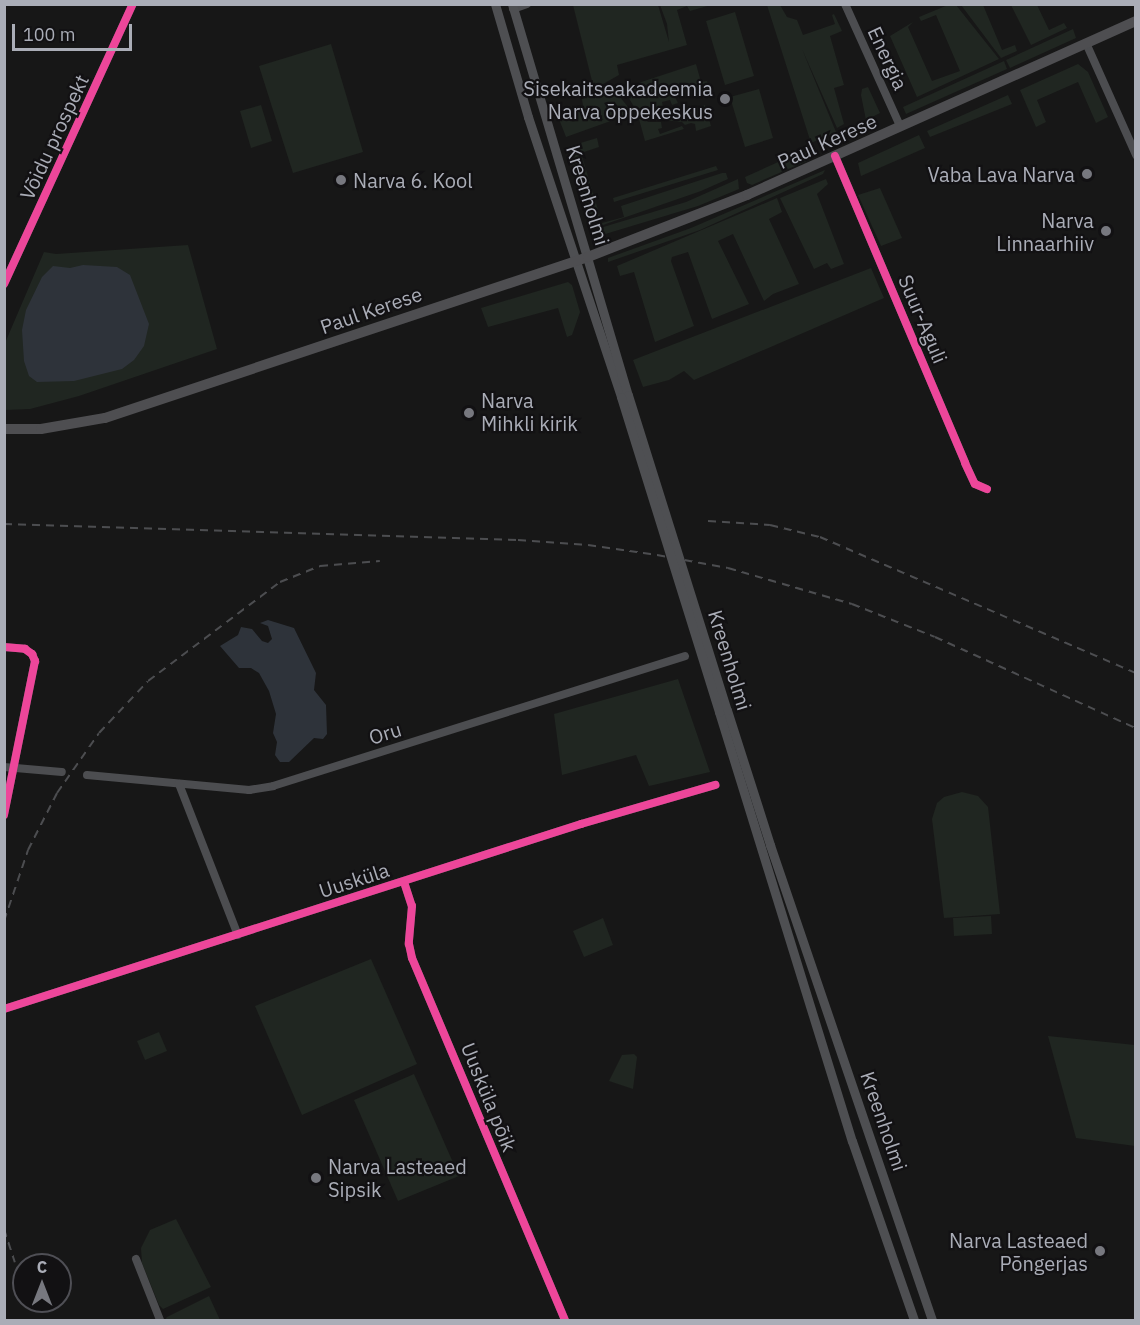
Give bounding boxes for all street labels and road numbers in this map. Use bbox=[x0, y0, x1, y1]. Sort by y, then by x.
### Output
street label: Energia bbox=[863, 23, 913, 93]
street label: Võidu prospekt bbox=[15, 71, 93, 203]
street label: Paul Kerese bbox=[774, 108, 880, 174]
street label: Kreenholmi bbox=[561, 142, 615, 248]
street label: Suur-Aguli bbox=[894, 271, 952, 367]
street label: Paul Kerese bbox=[317, 281, 425, 339]
street label: Kreenholmi bbox=[703, 607, 757, 713]
street label: Oru bbox=[366, 717, 404, 749]
street label: Uusküla bbox=[316, 857, 392, 903]
street label: Uusküla põik bbox=[456, 1039, 522, 1155]
street label: Kreenholmi bbox=[856, 1068, 912, 1174]

